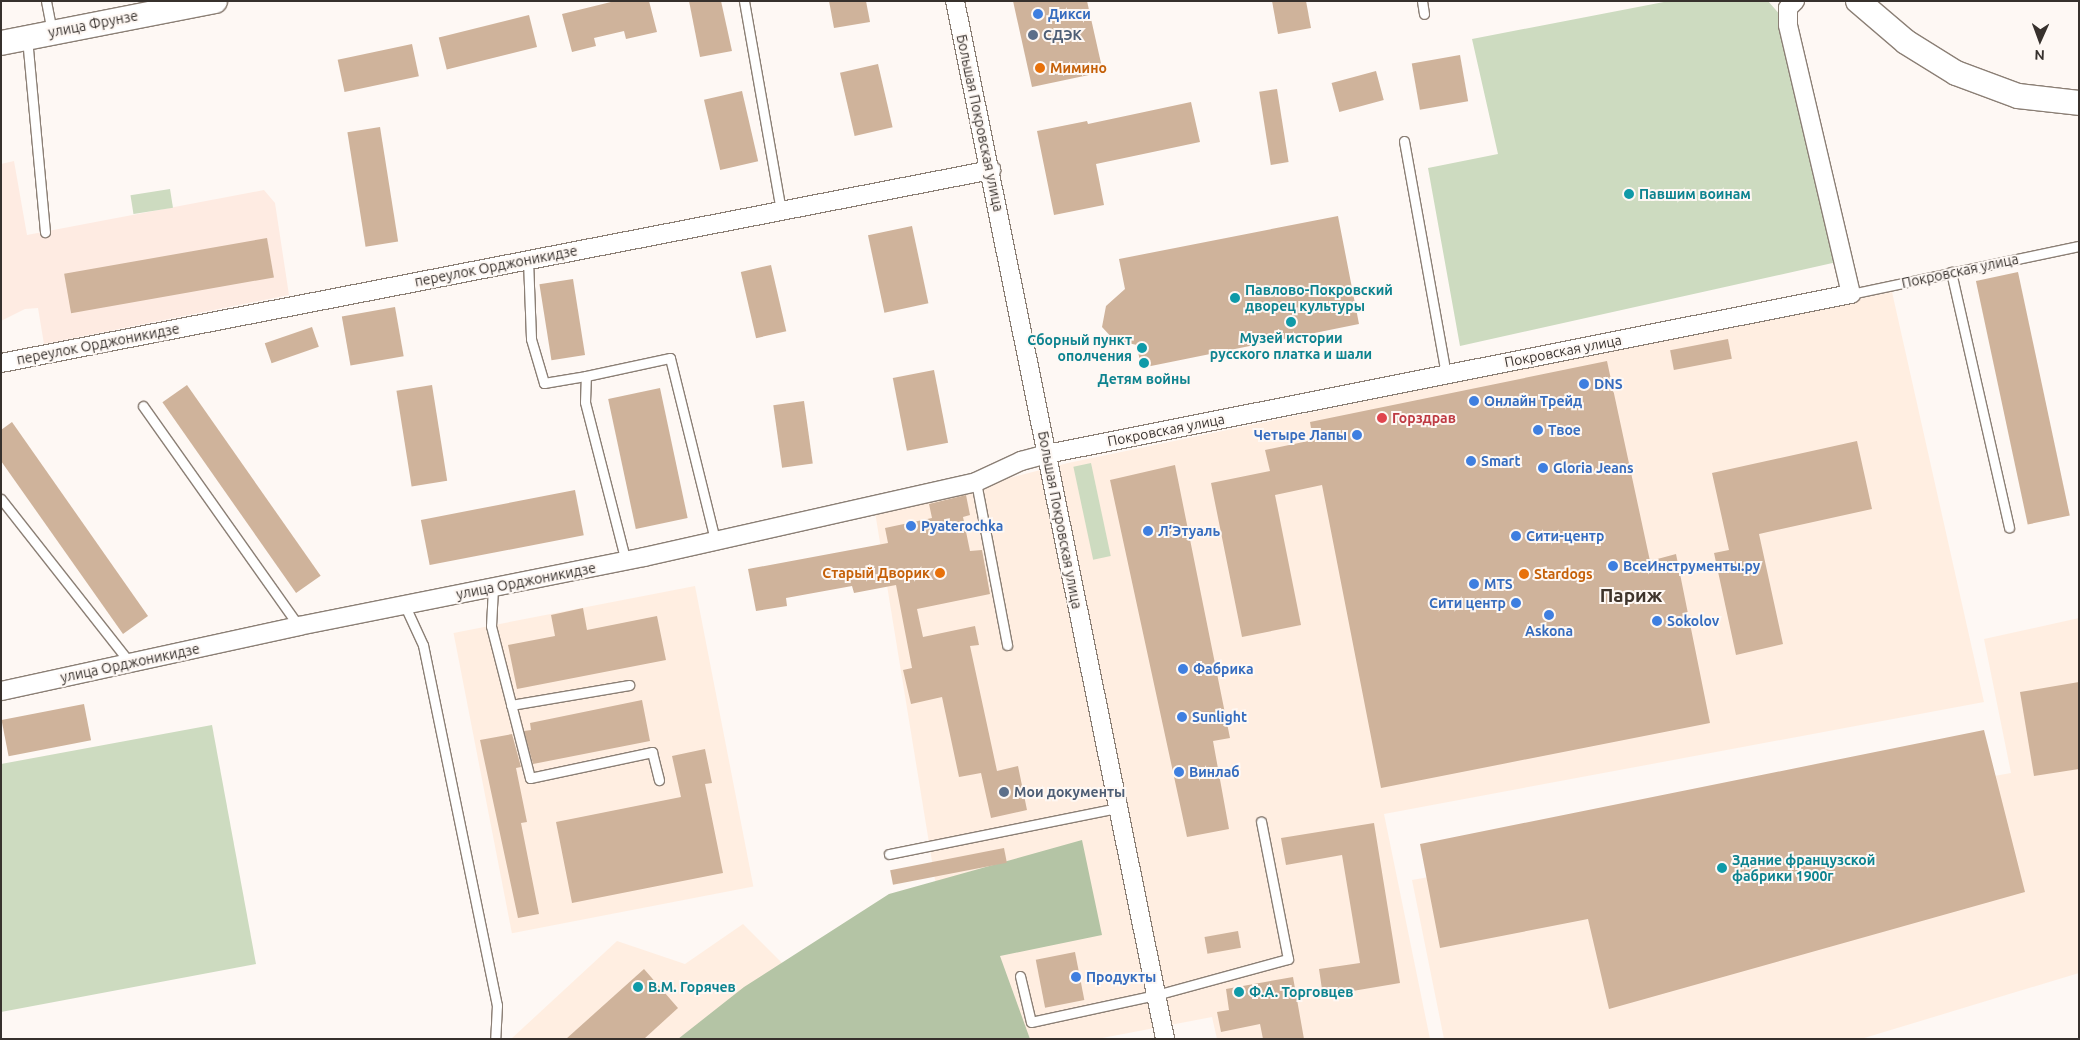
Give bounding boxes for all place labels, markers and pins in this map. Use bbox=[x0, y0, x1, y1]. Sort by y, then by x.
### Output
place label: Дикси bbox=[1048, 6, 1091, 22]
marker: Дикси bbox=[1032, 8, 1044, 20]
place label: СДЭК bbox=[1043, 27, 1082, 43]
marker: СДЭК bbox=[1027, 29, 1039, 41]
place label: Мимино bbox=[1050, 60, 1107, 76]
marker: Мимино bbox=[1034, 62, 1046, 74]
place label: Павшим воинам bbox=[1639, 186, 1751, 202]
marker: Павшим воинам bbox=[1623, 188, 1635, 200]
place label: Павлово-Покровский дворец культуры bbox=[1245, 282, 1393, 314]
marker: Павлово-Покровский дворец культуры bbox=[1229, 292, 1241, 304]
marker: Музей истории русского платка и шали bbox=[1285, 316, 1297, 328]
place label: Музей истории русского платка и шали bbox=[1210, 330, 1372, 362]
place label: Сборный пункт ополчения bbox=[1027, 332, 1132, 364]
marker: Сборный пункт ополчения bbox=[1136, 342, 1148, 354]
marker: Детям войны bbox=[1138, 357, 1150, 369]
place label: Детям войны bbox=[1098, 371, 1190, 387]
place label: DNS bbox=[1594, 376, 1623, 392]
marker: DNS bbox=[1578, 378, 1590, 390]
place label: Онлайн Трейд bbox=[1484, 393, 1582, 409]
marker: Онлайн Трейд bbox=[1468, 395, 1480, 407]
place label: Горздрав bbox=[1392, 410, 1456, 426]
marker: Горздрав bbox=[1376, 412, 1388, 424]
place label: Твое bbox=[1548, 422, 1581, 438]
marker: Твое bbox=[1532, 424, 1544, 436]
place label: Четыре Лапы bbox=[1254, 427, 1347, 443]
marker: Четыре Лапы bbox=[1351, 429, 1363, 441]
place label: Smart bbox=[1481, 453, 1520, 469]
marker: Smart bbox=[1465, 455, 1477, 467]
place label: Gloria Jeans bbox=[1553, 460, 1634, 476]
marker: Gloria Jeans bbox=[1537, 462, 1549, 474]
place label: Pyaterochka bbox=[921, 518, 1003, 534]
marker: Pyaterochka bbox=[905, 520, 917, 532]
place label: Л’Этуаль bbox=[1158, 523, 1220, 539]
marker: Л’Этуаль bbox=[1142, 525, 1154, 537]
place label: Сити-центр bbox=[1526, 528, 1604, 544]
marker: Сити-центр bbox=[1510, 530, 1522, 542]
place label: ВсеИнструменты.ру bbox=[1623, 558, 1760, 574]
marker: ВсеИнструменты.ру bbox=[1607, 560, 1619, 572]
place label: Старый Дворик bbox=[822, 565, 930, 581]
place label: Stardogs bbox=[1534, 566, 1593, 582]
marker: Старый Дворик bbox=[934, 567, 946, 579]
marker: Stardogs bbox=[1518, 568, 1530, 580]
place label: MTS bbox=[1484, 576, 1513, 592]
marker: MTS bbox=[1468, 578, 1480, 590]
place label: Сити центр bbox=[1429, 595, 1506, 611]
marker: Сити центр bbox=[1510, 597, 1522, 609]
marker: Askona bbox=[1543, 609, 1555, 621]
place label: Sokolov bbox=[1667, 613, 1719, 629]
marker: Sokolov bbox=[1651, 615, 1663, 627]
place label: Askona bbox=[1525, 623, 1573, 639]
place label: Фабрика bbox=[1193, 661, 1253, 677]
marker: Фабрика bbox=[1177, 663, 1189, 675]
place label: Sunlight bbox=[1192, 709, 1247, 725]
marker: Sunlight bbox=[1176, 711, 1188, 723]
place label: Винлаб bbox=[1189, 764, 1240, 780]
marker: Винлаб bbox=[1173, 766, 1185, 778]
place label: Мои документы bbox=[1014, 784, 1125, 800]
marker: Мои документы bbox=[998, 786, 1010, 798]
place label: Здание французской фабрики 1900г bbox=[1732, 852, 1875, 884]
marker: Здание французской фабрики 1900г bbox=[1716, 862, 1728, 874]
place label: Продукты bbox=[1086, 969, 1156, 985]
marker: Продукты bbox=[1070, 971, 1082, 983]
place label: В.М. Горячев bbox=[648, 979, 736, 995]
marker: В.М. Горячев bbox=[632, 981, 644, 993]
place label: Ф.А. Торговцев bbox=[1249, 984, 1354, 1000]
marker: Ф.А. Торговцев bbox=[1233, 986, 1245, 998]

